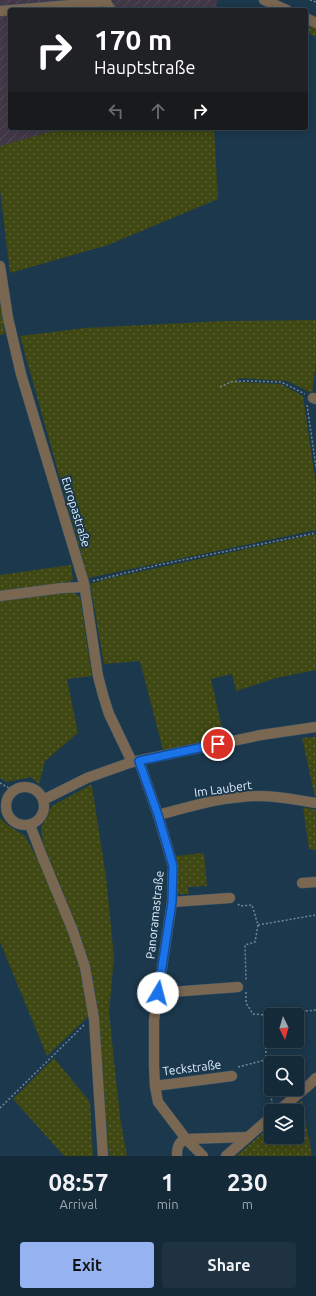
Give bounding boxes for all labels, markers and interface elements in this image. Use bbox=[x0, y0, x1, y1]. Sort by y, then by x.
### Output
icon: right bbox=[28, 24, 80, 76]
text: 170 m bbox=[94, 24, 172, 55]
text: Hauptstraße bbox=[94, 57, 195, 77]
icon: left bbox=[105, 100, 127, 122]
icon: ahead bbox=[147, 100, 169, 122]
icon: right bbox=[189, 100, 211, 122]
street label: Europastraße bbox=[60, 475, 93, 549]
pin bbox=[201, 727, 235, 761]
icon: arrive bbox=[207, 733, 229, 755]
street label: Im Laubert bbox=[193, 778, 253, 799]
street label: Panoramastraße bbox=[143, 870, 166, 960]
position arrow bbox=[137, 972, 179, 1014]
north arrow bbox=[264, 1008, 304, 1048]
map controls bbox=[264, 1008, 304, 1144]
button: search bbox=[264, 1056, 304, 1096]
street label: Teckstraße bbox=[162, 1057, 222, 1078]
button: layers bbox=[264, 1104, 304, 1144]
text: 08:57 bbox=[48, 1169, 108, 1196]
text: 1 bbox=[161, 1169, 174, 1196]
text: 230 bbox=[227, 1169, 268, 1196]
text: Arrival bbox=[59, 1197, 97, 1211]
text: min bbox=[157, 1197, 179, 1211]
text: m bbox=[242, 1197, 253, 1211]
button: Exit bbox=[20, 1242, 154, 1288]
button: Share bbox=[162, 1242, 296, 1288]

